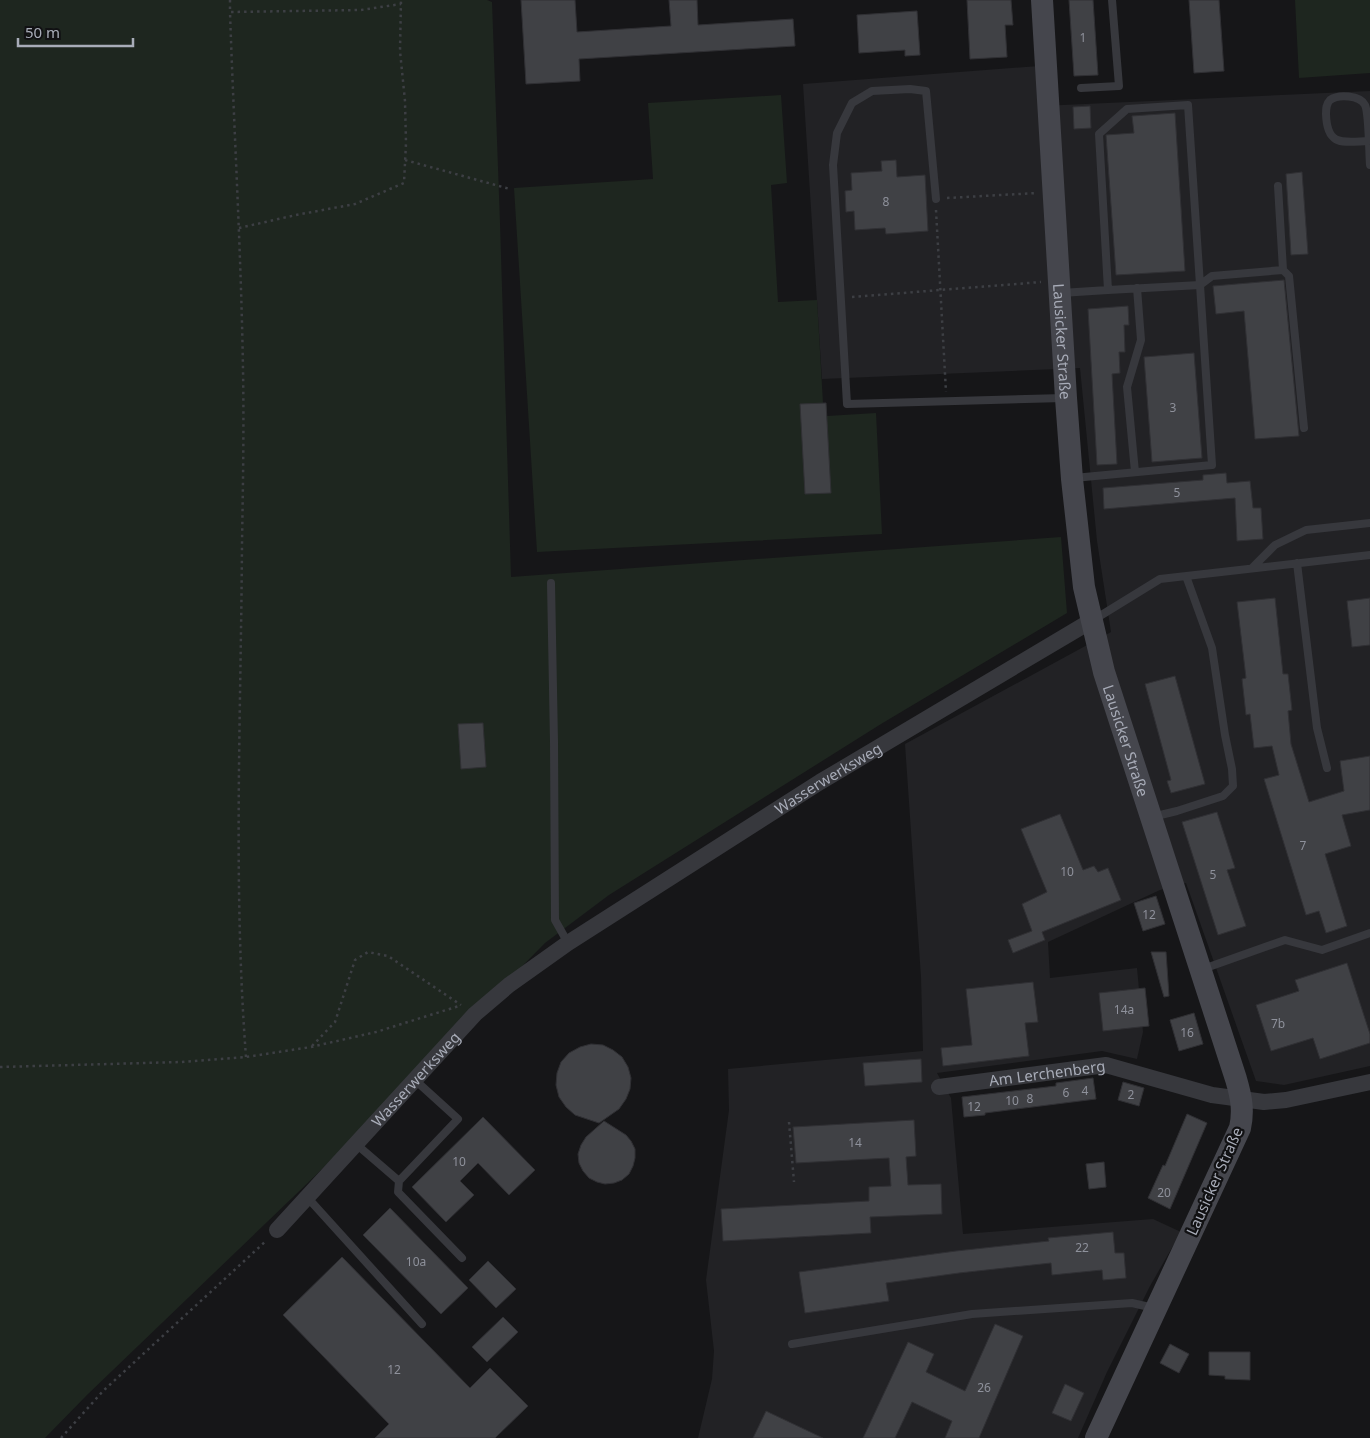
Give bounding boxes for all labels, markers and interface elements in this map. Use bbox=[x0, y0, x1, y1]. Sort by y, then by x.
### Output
scale bar bbox=[18, 15, 132, 47]
text: 50 m bbox=[25, 22, 60, 42]
house number: 1 bbox=[1080, 29, 1086, 46]
house number: 8 bbox=[883, 193, 890, 210]
street label: Lausicker Straße bbox=[1049, 283, 1076, 400]
house number: 3 bbox=[1170, 399, 1177, 416]
house number: 5 bbox=[1174, 484, 1181, 501]
street label: Lausicker Straße bbox=[1099, 682, 1154, 799]
street label: Wasserwerksweg bbox=[771, 738, 885, 819]
house number: 7 bbox=[1300, 837, 1307, 854]
house number: 10 bbox=[1060, 863, 1074, 880]
house number: 5 bbox=[1210, 866, 1217, 883]
house number: 12 bbox=[1142, 906, 1156, 923]
house number: 14a bbox=[1114, 1001, 1134, 1018]
house number: 7b bbox=[1271, 1015, 1285, 1032]
house number: 16 bbox=[1180, 1024, 1194, 1041]
street label: Wasserwerksweg bbox=[367, 1027, 464, 1131]
street label: Am Lerchenberg bbox=[988, 1055, 1106, 1090]
house number: 4 bbox=[1082, 1082, 1089, 1099]
house number: 6 bbox=[1063, 1084, 1070, 1101]
house number: 2 bbox=[1128, 1086, 1135, 1103]
house number: 8 bbox=[1027, 1090, 1034, 1107]
house number: 10 bbox=[1005, 1092, 1019, 1109]
house number: 12 bbox=[967, 1098, 981, 1115]
street label: Lausicker Straße bbox=[1181, 1124, 1247, 1238]
house number: 14 bbox=[848, 1134, 862, 1151]
house number: 10 bbox=[452, 1153, 466, 1170]
house number: 20 bbox=[1157, 1184, 1171, 1201]
house number: 22 bbox=[1075, 1239, 1089, 1256]
house number: 10a bbox=[406, 1253, 426, 1270]
house number: 12 bbox=[387, 1361, 401, 1378]
house number: 26 bbox=[977, 1379, 991, 1396]

